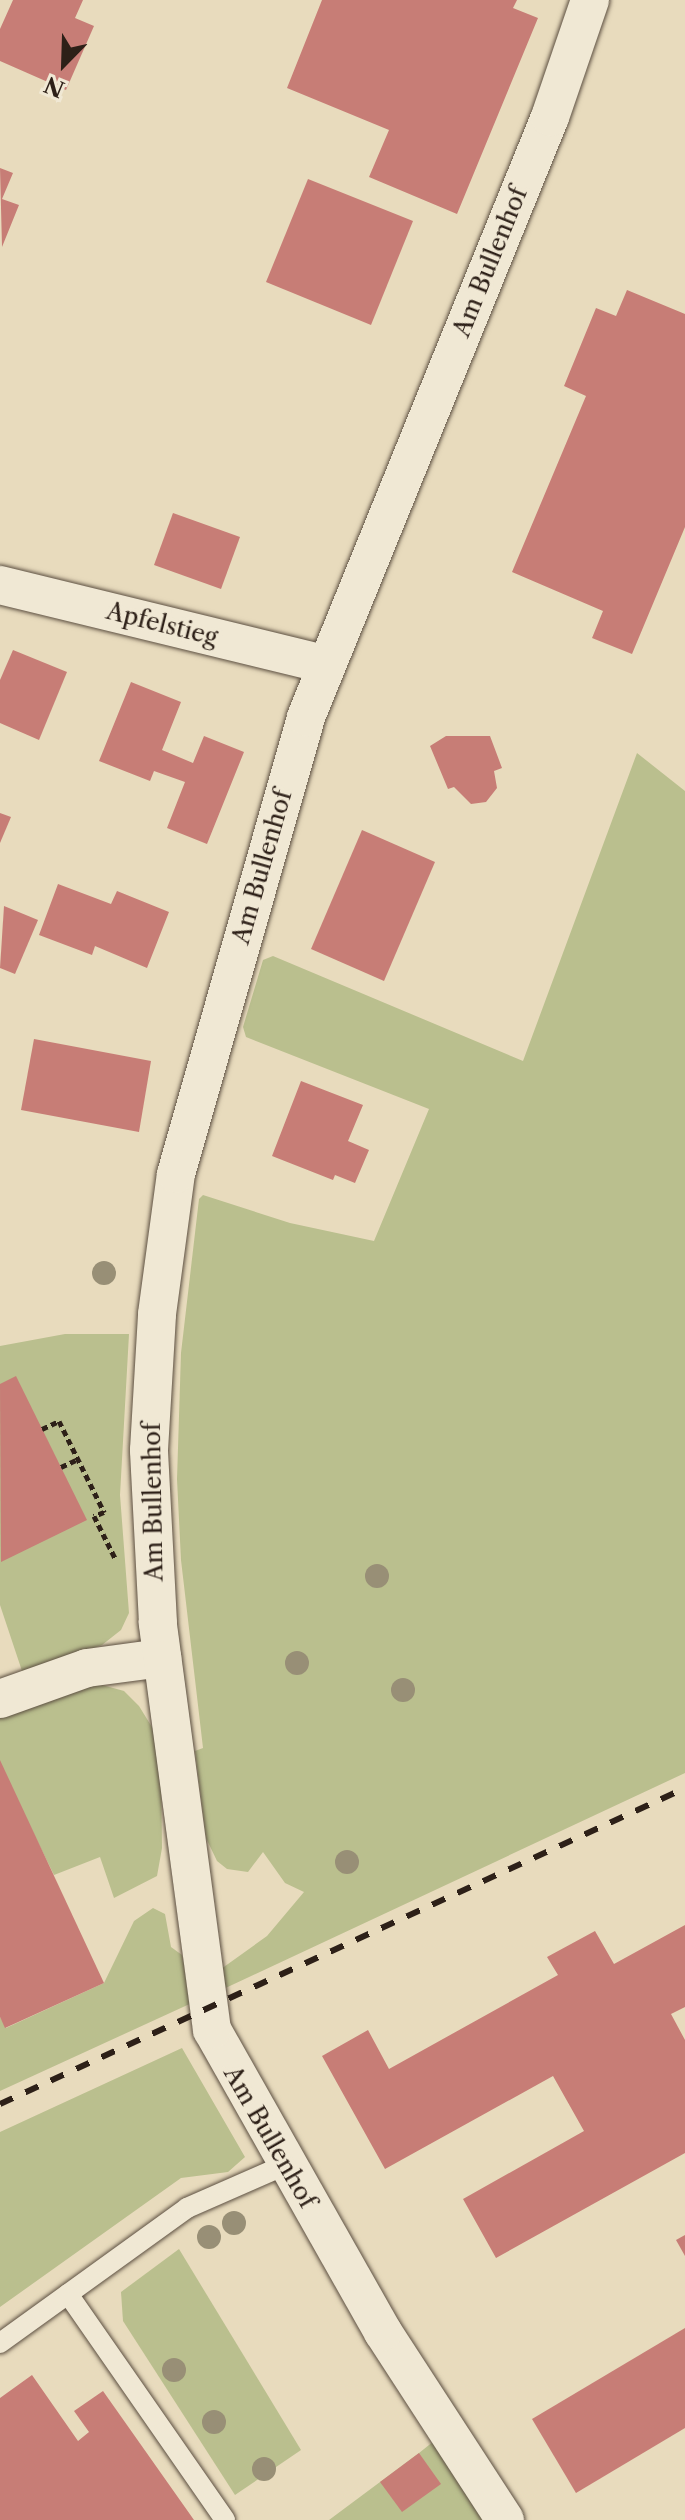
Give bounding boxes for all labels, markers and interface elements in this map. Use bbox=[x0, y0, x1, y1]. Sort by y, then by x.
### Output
north arrow bbox=[24, 24, 104, 104]
text: N bbox=[40, 70, 69, 103]
street label: Am Bullenhof bbox=[447, 183, 533, 341]
street label: Apfelstieg bbox=[103, 596, 221, 652]
street label: Am Bullenhof bbox=[226, 787, 298, 947]
street label: Am Bullenhof bbox=[137, 1422, 169, 1582]
street label: Am Bullenhof bbox=[218, 2061, 322, 2213]

